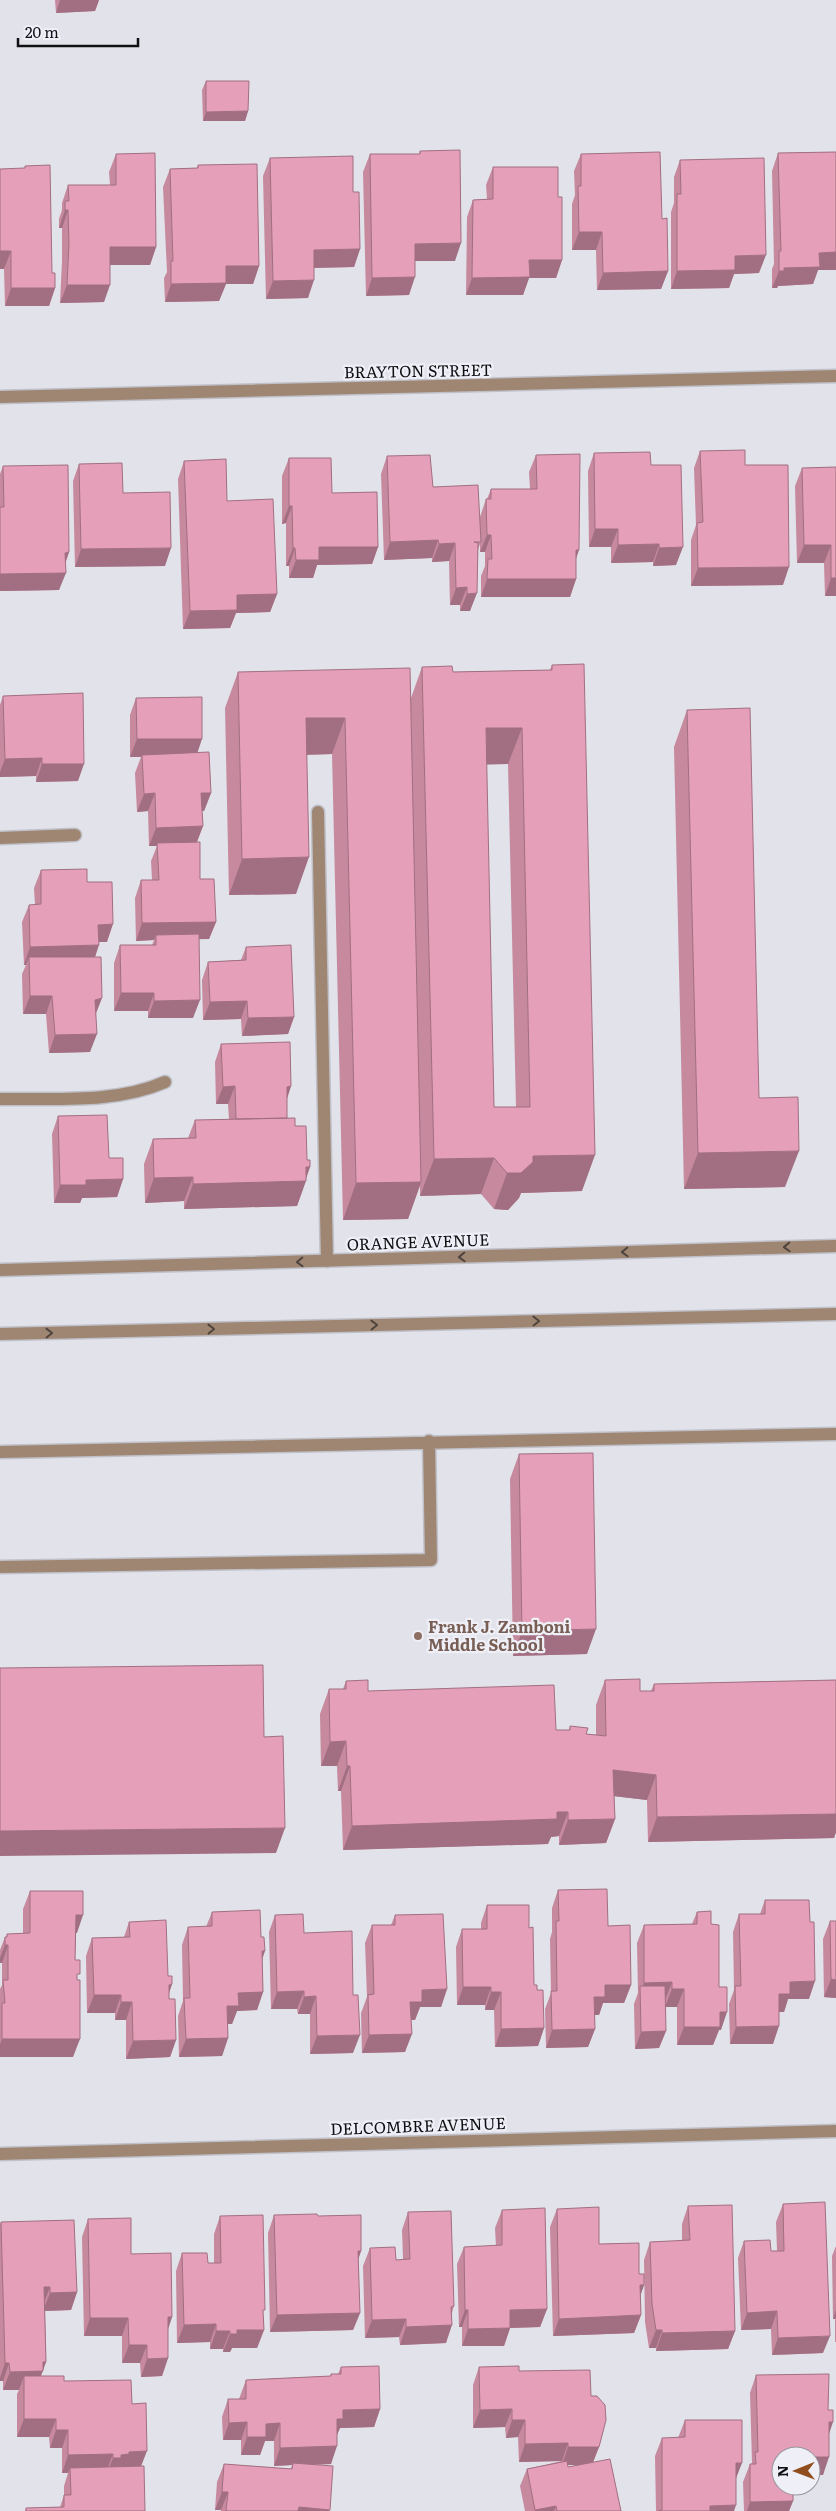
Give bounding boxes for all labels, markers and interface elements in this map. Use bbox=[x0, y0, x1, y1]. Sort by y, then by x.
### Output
scale bar bbox=[18, 15, 138, 47]
text: 20 m bbox=[25, 20, 59, 43]
street label: BRAYTON STREET bbox=[344, 357, 493, 383]
street label: ORANGE AVENUE bbox=[346, 1227, 490, 1255]
one-way arrow bbox=[783, 1242, 791, 1253]
one-way arrow bbox=[621, 1247, 628, 1257]
one-way arrow bbox=[458, 1252, 466, 1262]
one-way arrow bbox=[296, 1256, 304, 1267]
one-way arrow bbox=[532, 1316, 540, 1327]
one-way arrow bbox=[370, 1320, 378, 1330]
one-way arrow bbox=[208, 1324, 215, 1334]
one-way arrow bbox=[45, 1328, 53, 1338]
place label: Frank J. Zamboni Middle School bbox=[428, 1614, 571, 1656]
marker: Frank J. Zamboni Middle School bbox=[412, 1630, 424, 1642]
street label: DELCOMBRE AVENUE bbox=[330, 2110, 506, 2140]
north arrow bbox=[771, 2446, 821, 2496]
text: N bbox=[772, 2465, 792, 2477]

